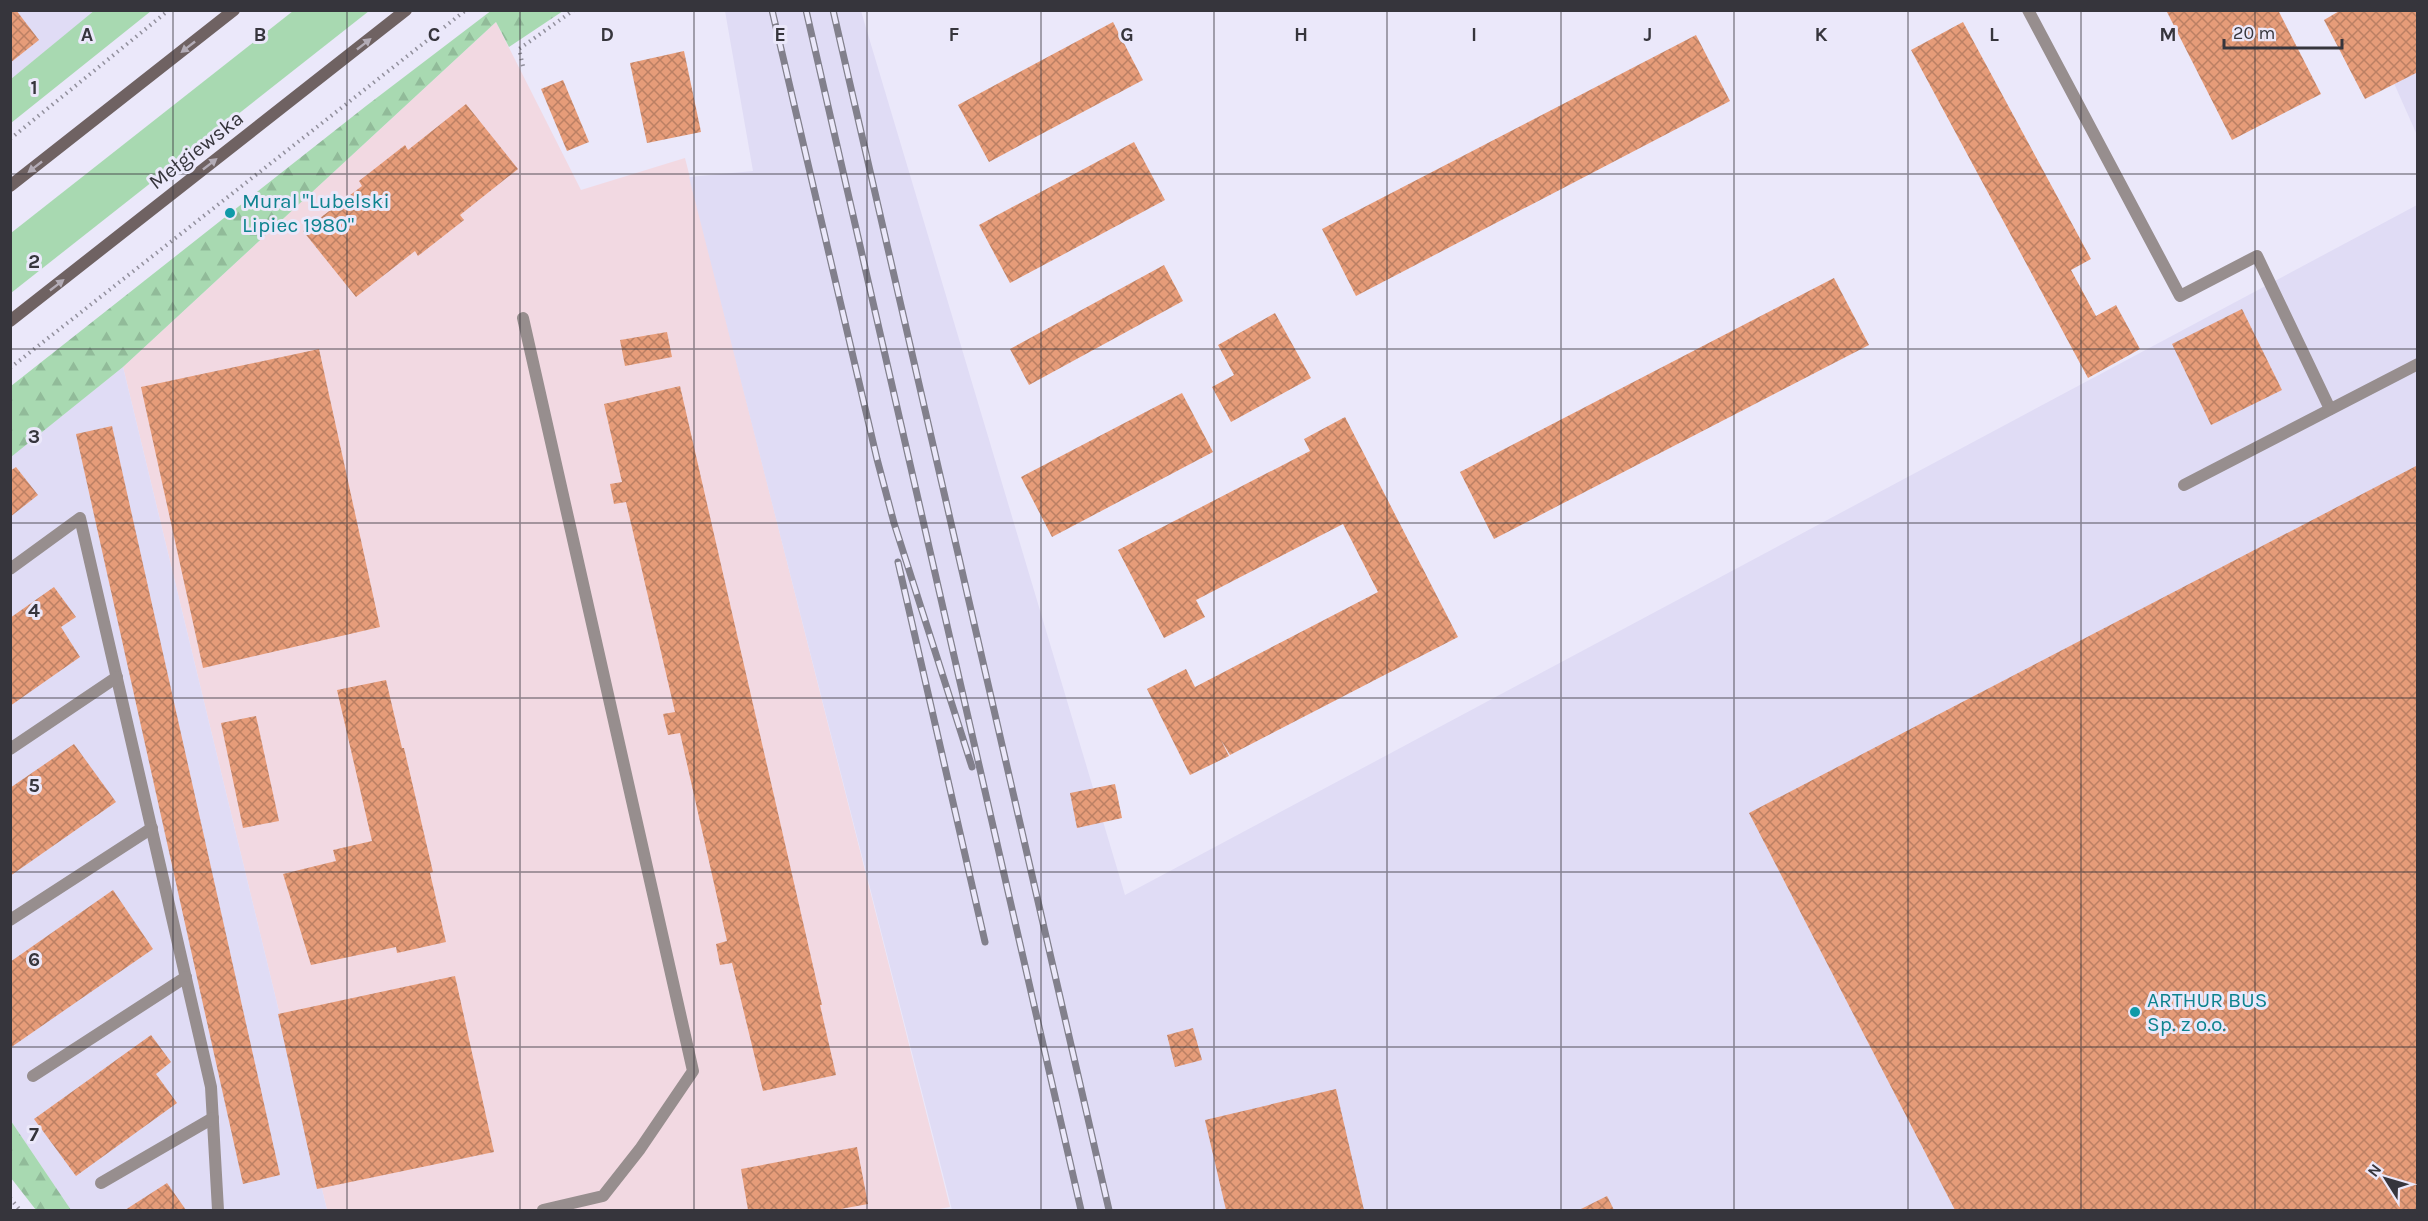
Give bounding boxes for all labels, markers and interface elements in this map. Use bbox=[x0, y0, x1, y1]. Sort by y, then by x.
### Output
scale bar bbox=[2224, 12, 2342, 50]
text: 20 m bbox=[2233, 22, 2275, 44]
text: A bbox=[81, 23, 94, 46]
text: B bbox=[254, 23, 266, 46]
text: C bbox=[428, 23, 440, 46]
text: D bbox=[600, 23, 614, 46]
text: E bbox=[774, 23, 786, 46]
text: F bbox=[949, 23, 960, 46]
text: G bbox=[1120, 23, 1134, 46]
text: H bbox=[1294, 23, 1308, 46]
text: I bbox=[1471, 23, 1477, 46]
text: J bbox=[1644, 23, 1652, 46]
text: K bbox=[1814, 23, 1828, 46]
text: L bbox=[1989, 23, 1999, 46]
text: M bbox=[2159, 23, 2177, 46]
one-way arrow bbox=[356, 39, 371, 51]
one-way arrow bbox=[181, 40, 196, 52]
text: 1 bbox=[30, 76, 38, 99]
street label: Mełgiewska bbox=[144, 106, 248, 194]
one-way arrow bbox=[202, 158, 218, 171]
one-way arrow bbox=[27, 160, 43, 173]
place label: Mural "Lubelski Lipiec 1980" bbox=[242, 189, 390, 237]
marker: Mural "Lubelski Lipiec 1980" bbox=[223, 206, 237, 220]
text: 2 bbox=[28, 250, 40, 273]
one-way arrow bbox=[49, 279, 64, 291]
text: 3 bbox=[28, 425, 40, 448]
text: 4 bbox=[28, 599, 40, 622]
text: 5 bbox=[28, 774, 40, 797]
text: 6 bbox=[28, 948, 40, 971]
place label: ARTHUR BUS Sp. z o.o. bbox=[2147, 988, 2268, 1036]
marker: ARTHUR BUS Sp. z o.o. bbox=[2128, 1005, 2142, 1019]
text: 7 bbox=[29, 1123, 39, 1146]
north arrow bbox=[2356, 1149, 2416, 1209]
text: N bbox=[2363, 1160, 2385, 1181]

